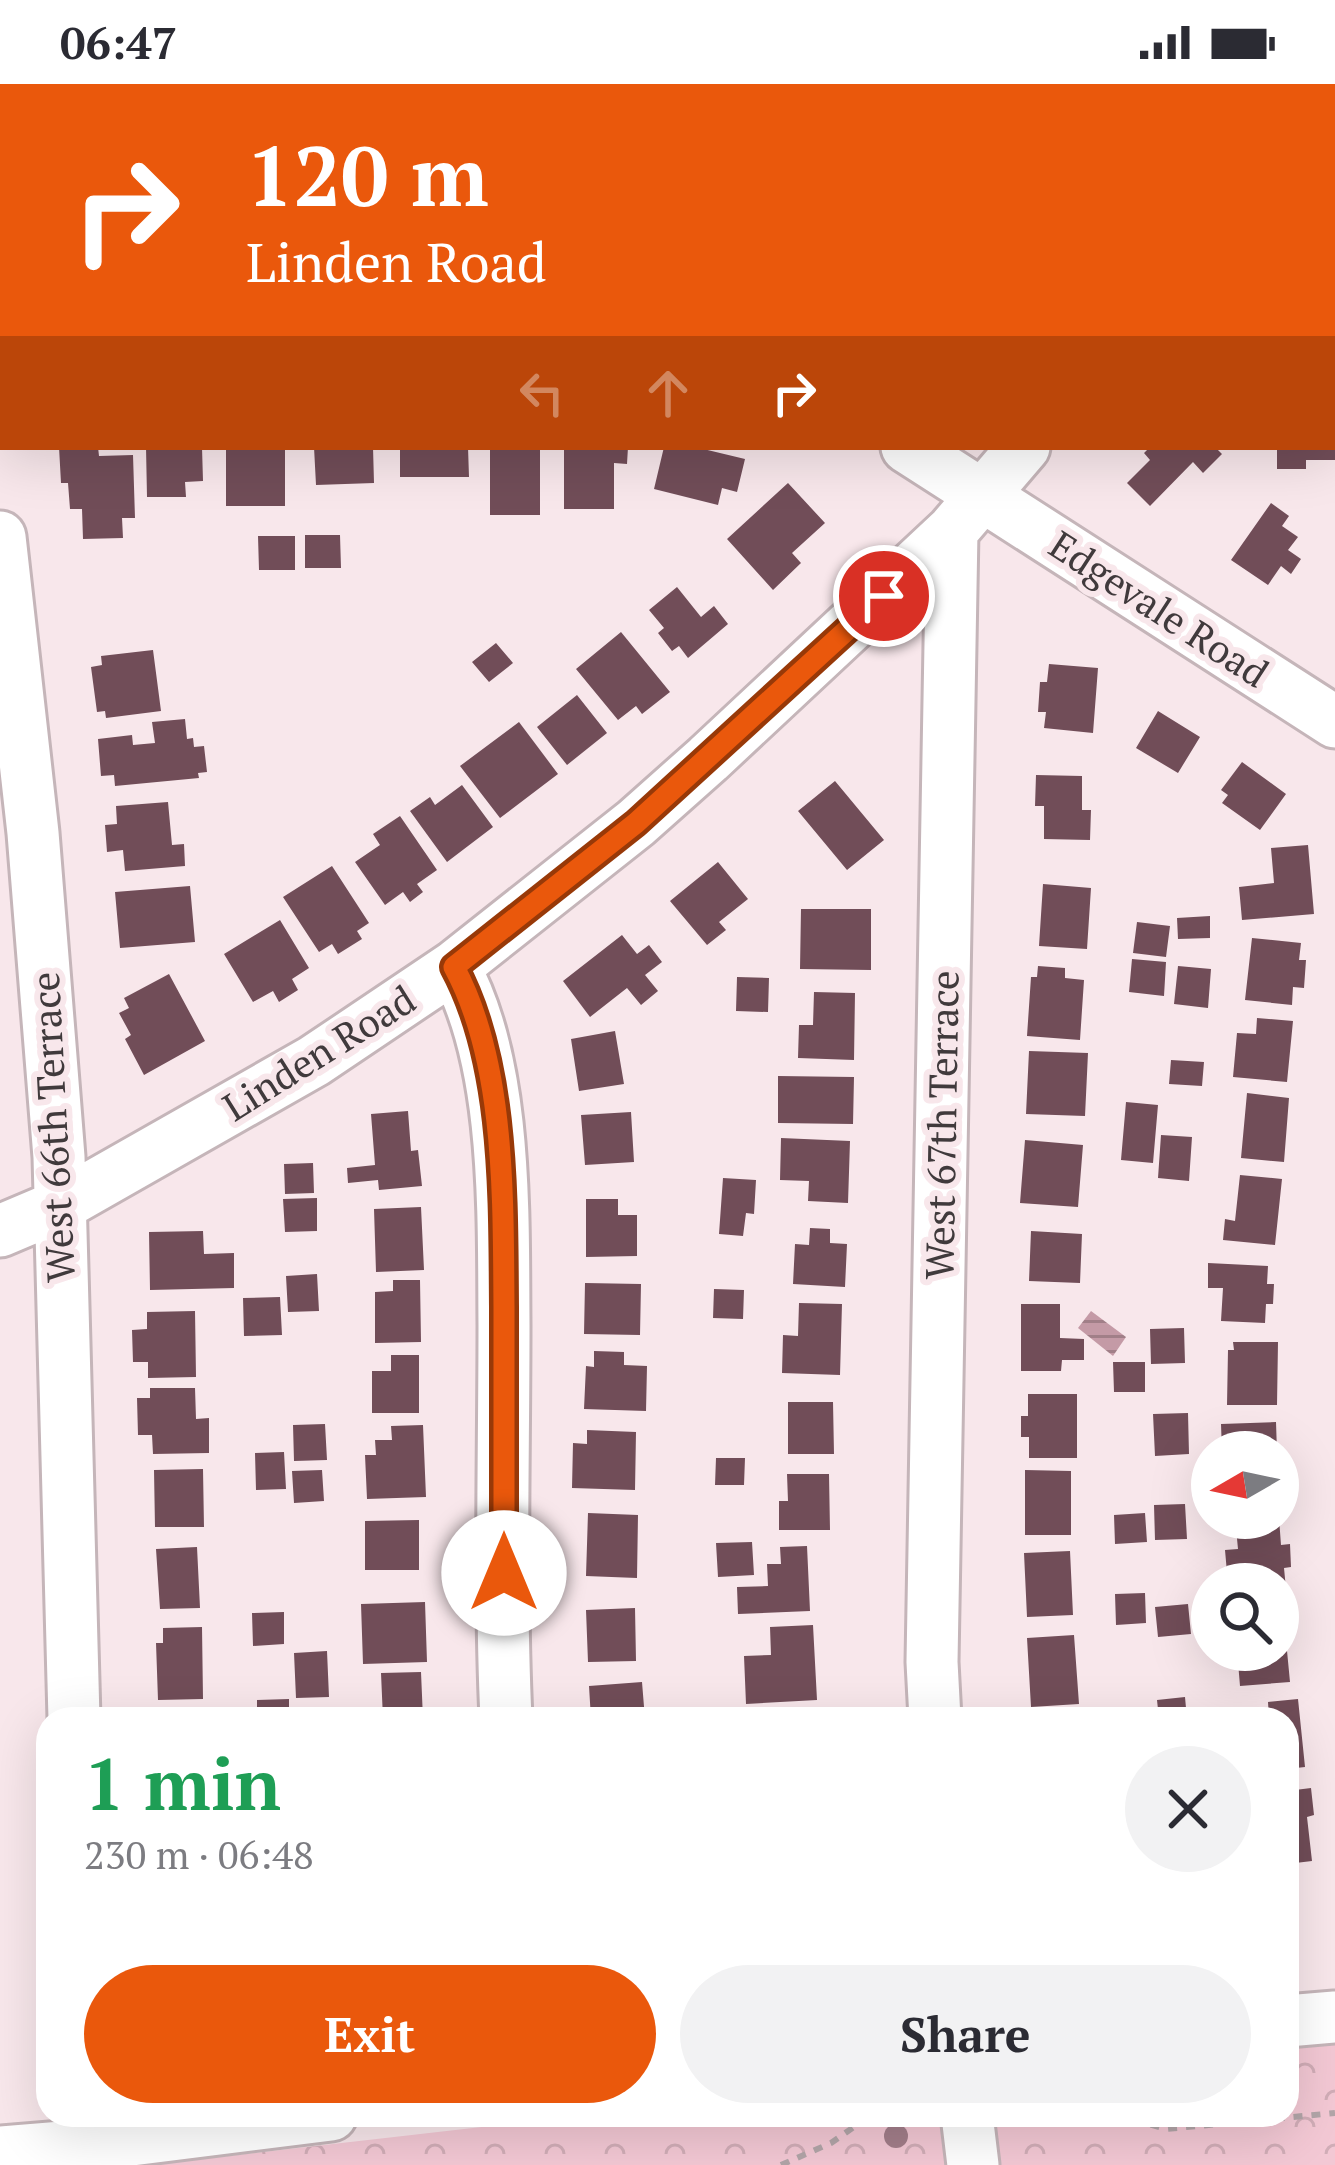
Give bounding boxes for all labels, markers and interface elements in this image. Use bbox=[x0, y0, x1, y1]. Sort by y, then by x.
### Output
text: 06:47 bbox=[60, 12, 177, 72]
text: 120 m bbox=[246, 119, 489, 230]
icon: right bbox=[48, 132, 204, 288]
text: Linden Road bbox=[246, 226, 547, 297]
icon: left bbox=[509, 360, 575, 426]
icon: ahead bbox=[635, 360, 701, 426]
icon: right bbox=[761, 360, 827, 426]
street label: Edgevale Road bbox=[1040, 518, 1279, 698]
pin bbox=[833, 545, 935, 647]
icon: arrive bbox=[851, 563, 917, 629]
street label: West 67th Terrace bbox=[912, 970, 970, 1280]
street label: West 66th Terrace bbox=[18, 971, 86, 1284]
street label: Linden Road bbox=[213, 973, 424, 1132]
north arrow bbox=[1191, 1431, 1299, 1539]
map controls bbox=[1191, 1431, 1299, 1671]
position arrow bbox=[441, 1510, 567, 1636]
button: search bbox=[1191, 1563, 1299, 1671]
text: 1 min bbox=[84, 1735, 281, 1831]
button: close bbox=[1125, 1746, 1251, 1872]
text: 230 m · 06:48 bbox=[84, 1828, 314, 1880]
button: Exit bbox=[84, 1965, 656, 2103]
button: Share bbox=[680, 1965, 1251, 2103]

